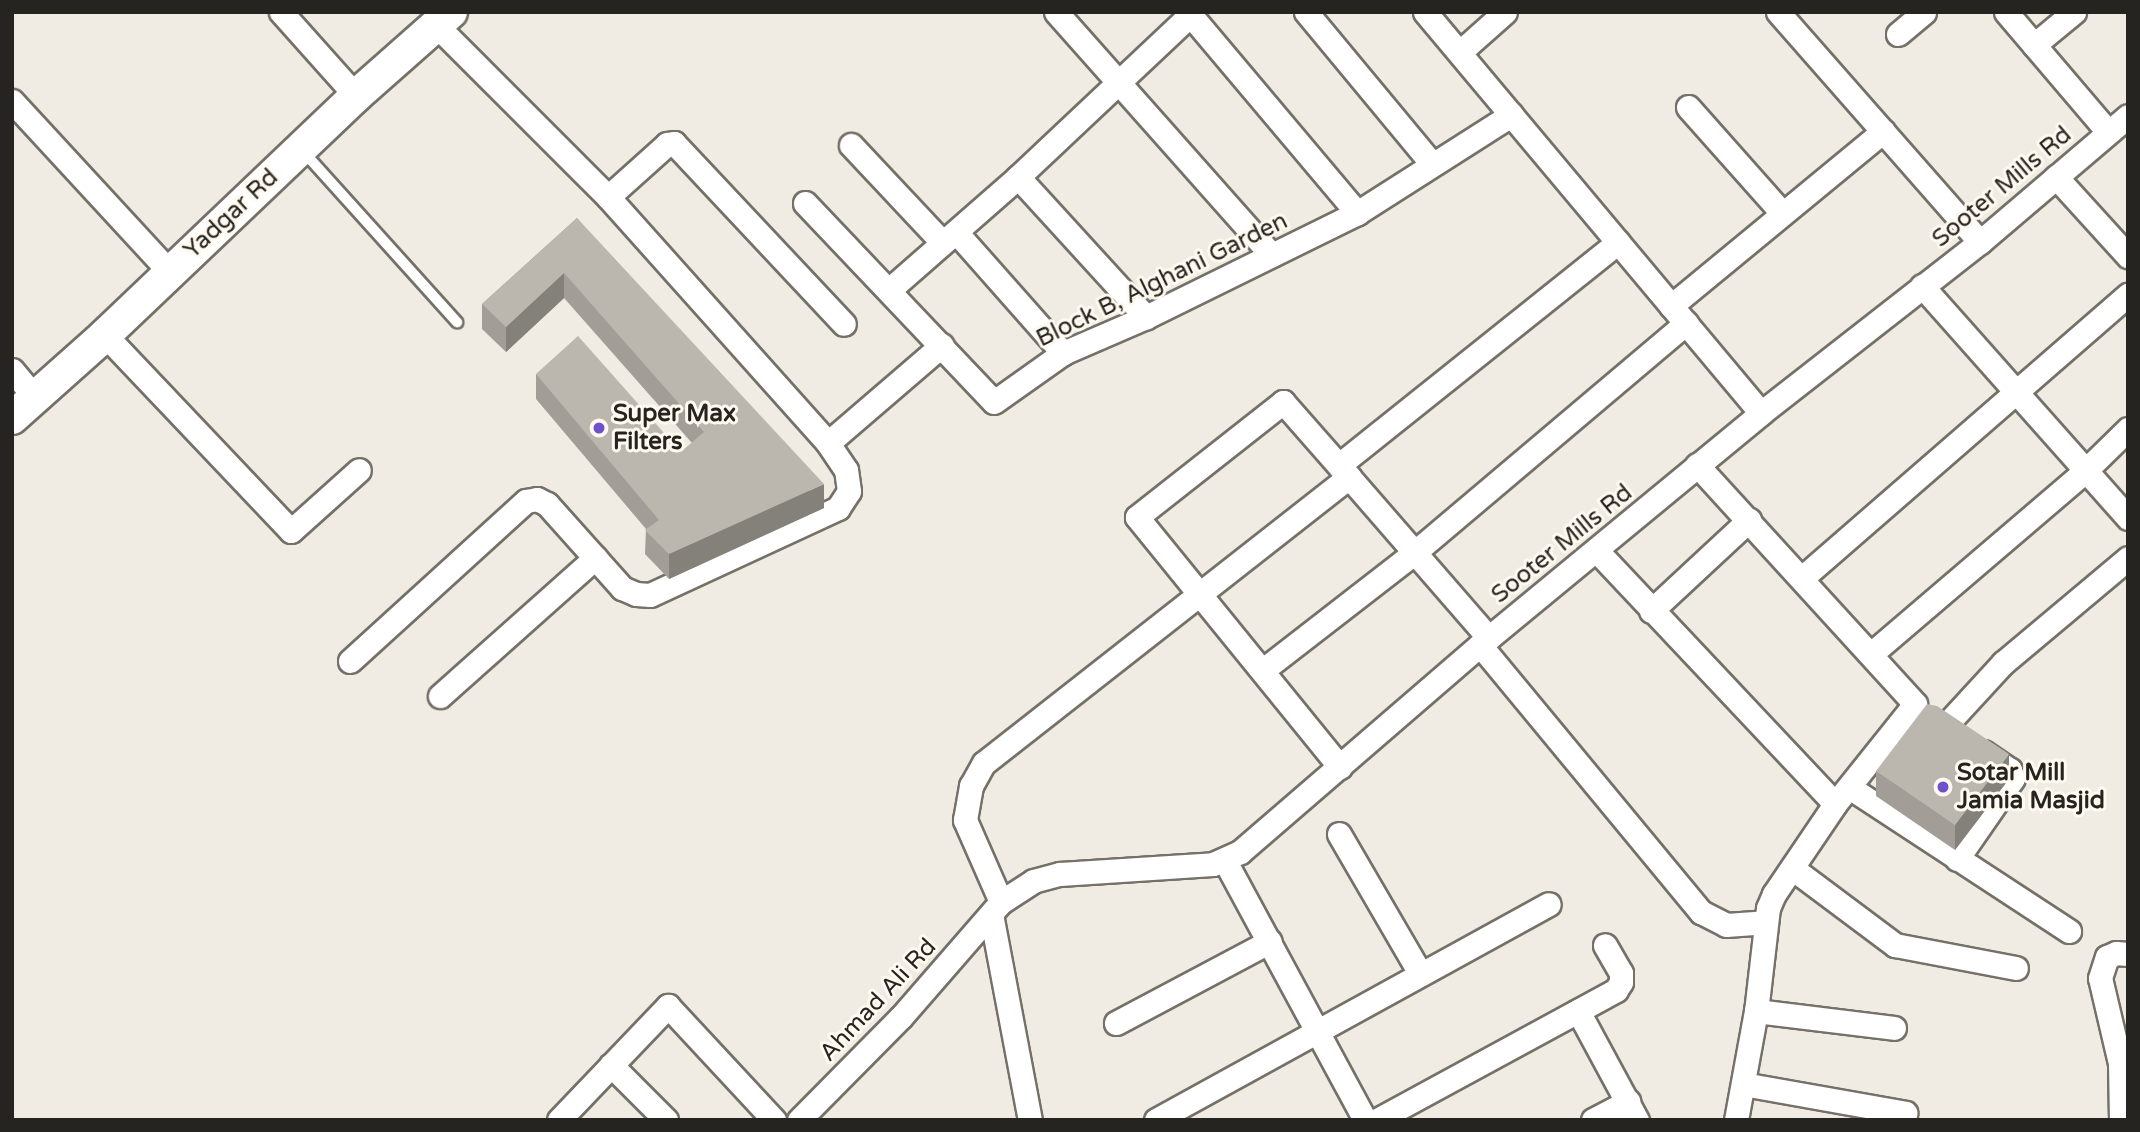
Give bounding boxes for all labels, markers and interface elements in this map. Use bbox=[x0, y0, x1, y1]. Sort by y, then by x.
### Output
street label: Sooter Mills Rd bbox=[1927, 120, 2077, 254]
street label: Yadgar Rd bbox=[178, 163, 284, 265]
street label: Block B, Alghani Garden bbox=[1032, 207, 1292, 353]
place label: Super Max Filters bbox=[613, 400, 736, 456]
marker: Super Max Filters bbox=[591, 420, 607, 436]
street label: Sooter Mills Rd bbox=[1486, 478, 1638, 610]
place label: Sotar Mill Jamia Masjid bbox=[1957, 759, 2105, 815]
marker: Sotar Mill Jamia Masjid bbox=[1935, 779, 1951, 795]
street label: Ahmad Ali Rd bbox=[814, 933, 942, 1067]

